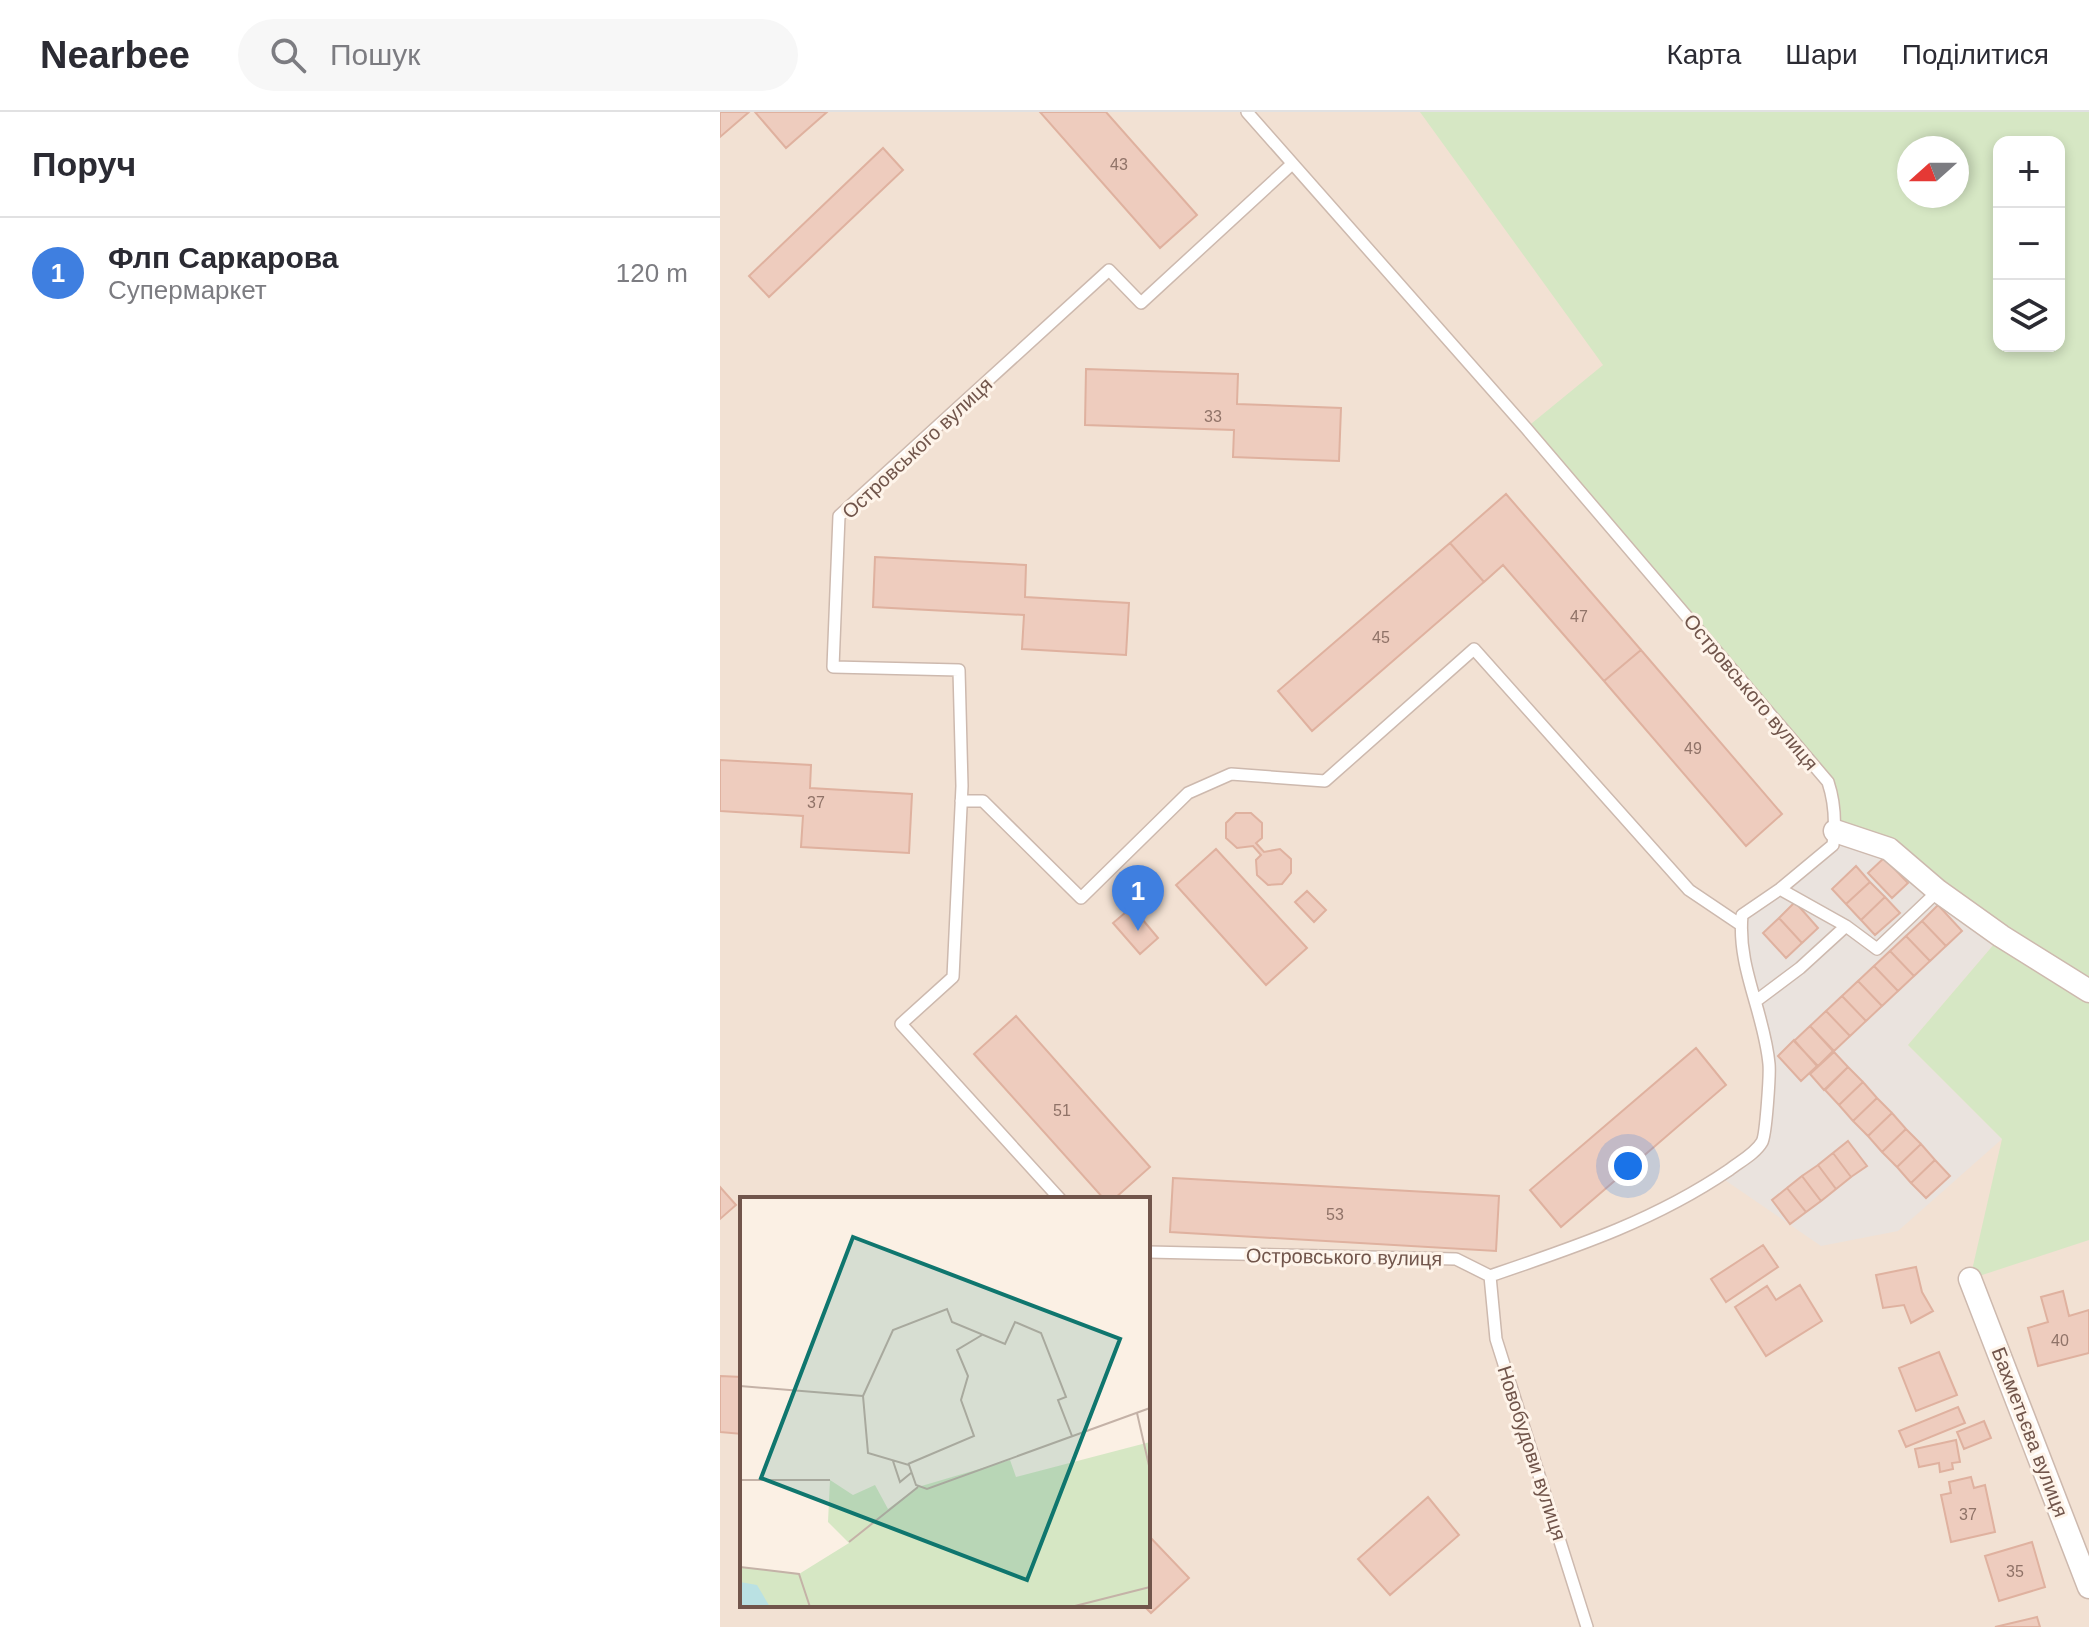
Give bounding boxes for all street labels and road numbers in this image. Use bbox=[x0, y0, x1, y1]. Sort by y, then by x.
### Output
street label: Островського вулиця bbox=[838, 373, 996, 523]
street label: Островського вулиця bbox=[1679, 610, 1823, 774]
street label: Островського вулиця bbox=[1246, 1244, 1442, 1270]
street label: Бахметьєва вулиця bbox=[1987, 1344, 2073, 1520]
street label: Новобудови вулиця bbox=[1493, 1363, 1571, 1543]

